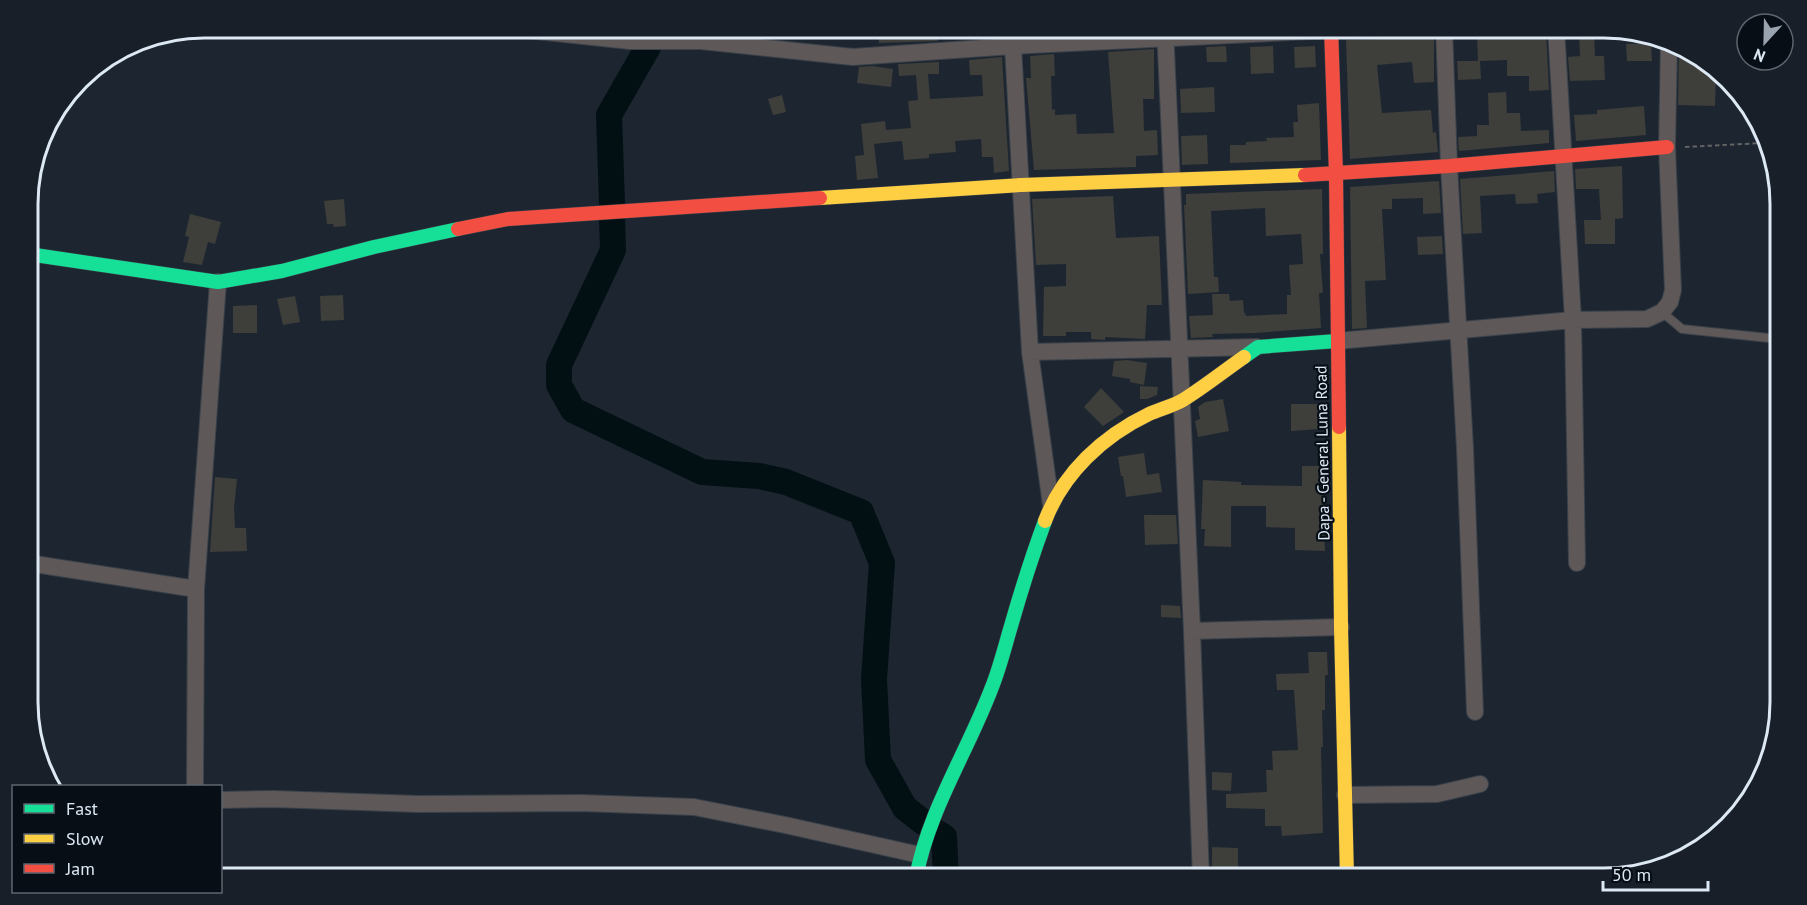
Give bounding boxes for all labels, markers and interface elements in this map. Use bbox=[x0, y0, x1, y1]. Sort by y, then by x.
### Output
north arrow bbox=[1735, 12, 1795, 72]
text: N bbox=[1751, 45, 1768, 67]
street label: Dapa - General Luna Road bbox=[1310, 365, 1334, 541]
legend bbox=[12, 785, 222, 893]
text: Fast bbox=[66, 797, 98, 820]
text: Slow bbox=[66, 827, 104, 850]
scale bar bbox=[1603, 854, 1708, 892]
text: Jam bbox=[65, 857, 95, 880]
text: 50 m bbox=[1612, 863, 1651, 886]

